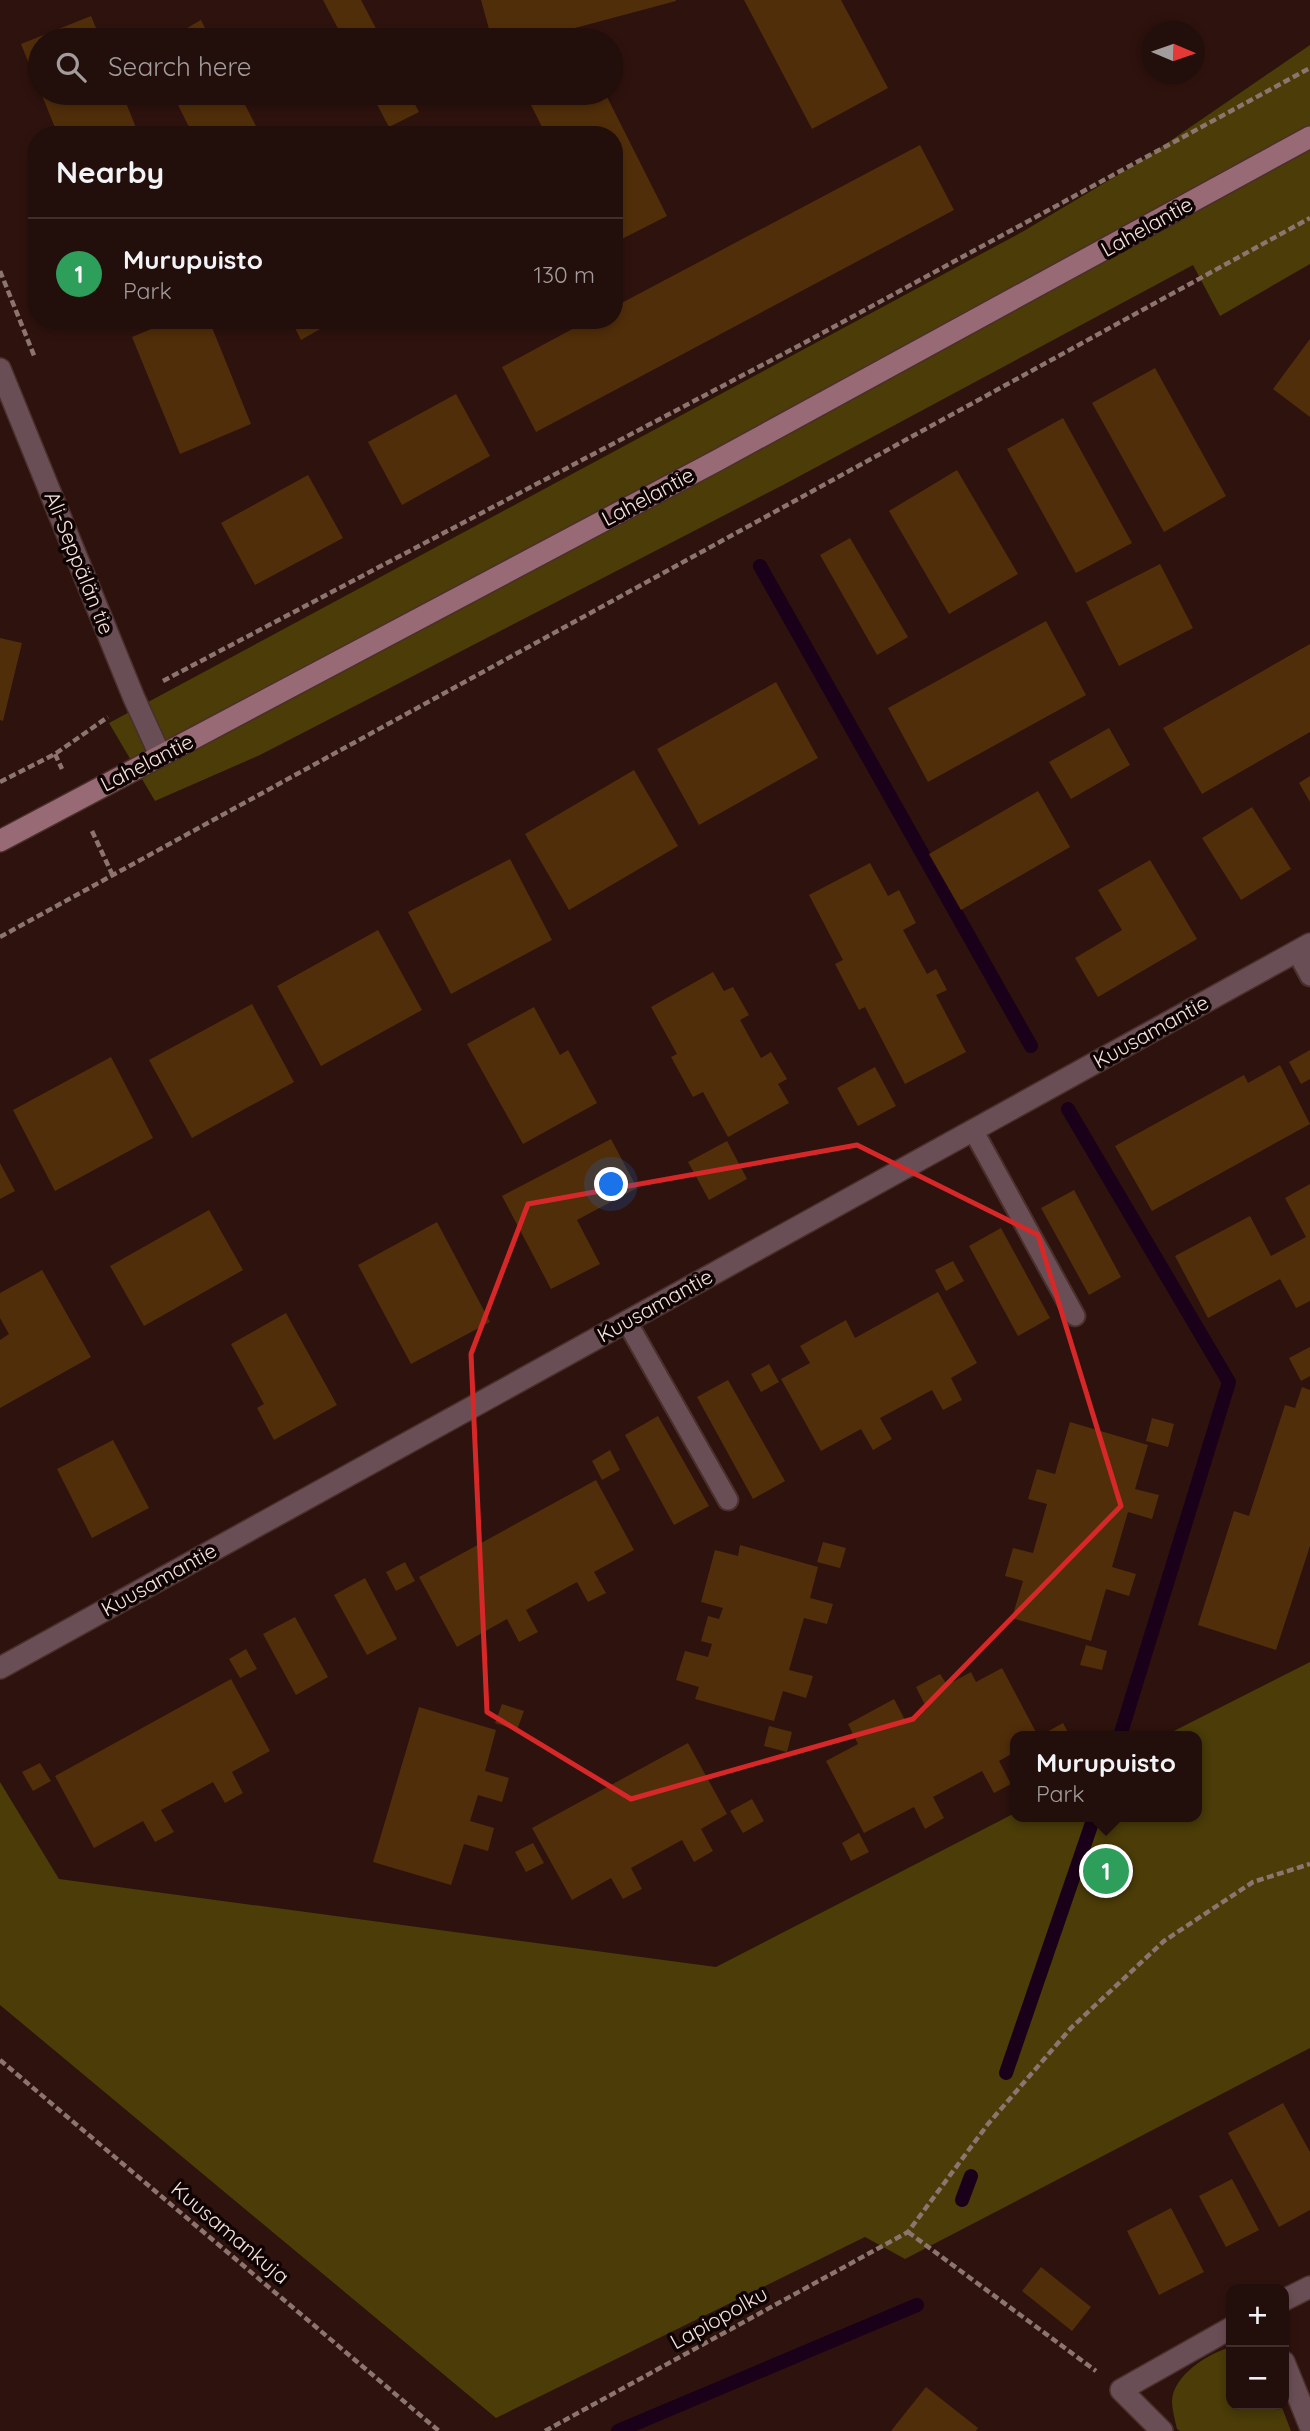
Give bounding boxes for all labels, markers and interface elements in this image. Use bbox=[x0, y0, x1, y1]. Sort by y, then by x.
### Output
north arrow bbox=[1142, 21, 1205, 84]
search box bbox=[28, 28, 623, 105]
icon: search bbox=[52, 48, 90, 86]
text: Search here bbox=[108, 50, 252, 83]
text: Nearby bbox=[56, 153, 164, 191]
street label: Lahelantie bbox=[1096, 190, 1197, 262]
text: Murupuisto bbox=[123, 243, 263, 276]
text: 1 bbox=[75, 260, 83, 289]
text: 130 m bbox=[533, 260, 595, 289]
text: Park bbox=[123, 276, 172, 305]
street label: Lahelantie bbox=[597, 461, 698, 531]
street label: Ali-Seppälän tie bbox=[39, 487, 120, 638]
street label: Lahelantie bbox=[96, 728, 197, 797]
street label: Kuusamantie bbox=[1088, 989, 1213, 1074]
your location bbox=[594, 1167, 628, 1201]
street label: Kuusamantie bbox=[592, 1263, 717, 1348]
street label: Kuusamantie bbox=[96, 1537, 221, 1622]
popup bbox=[1010, 1731, 1202, 1822]
text: Murupuisto bbox=[1036, 1746, 1176, 1779]
text: Park bbox=[1036, 1779, 1085, 1808]
pin: 1 bbox=[1083, 1845, 1129, 1897]
street label: Kuusamankuja bbox=[166, 2175, 295, 2289]
street label: Lapiopolku bbox=[665, 2280, 772, 2354]
map controls bbox=[1226, 2284, 1289, 2410]
button: + bbox=[1226, 2284, 1289, 2347]
button: − bbox=[1226, 2347, 1289, 2410]

